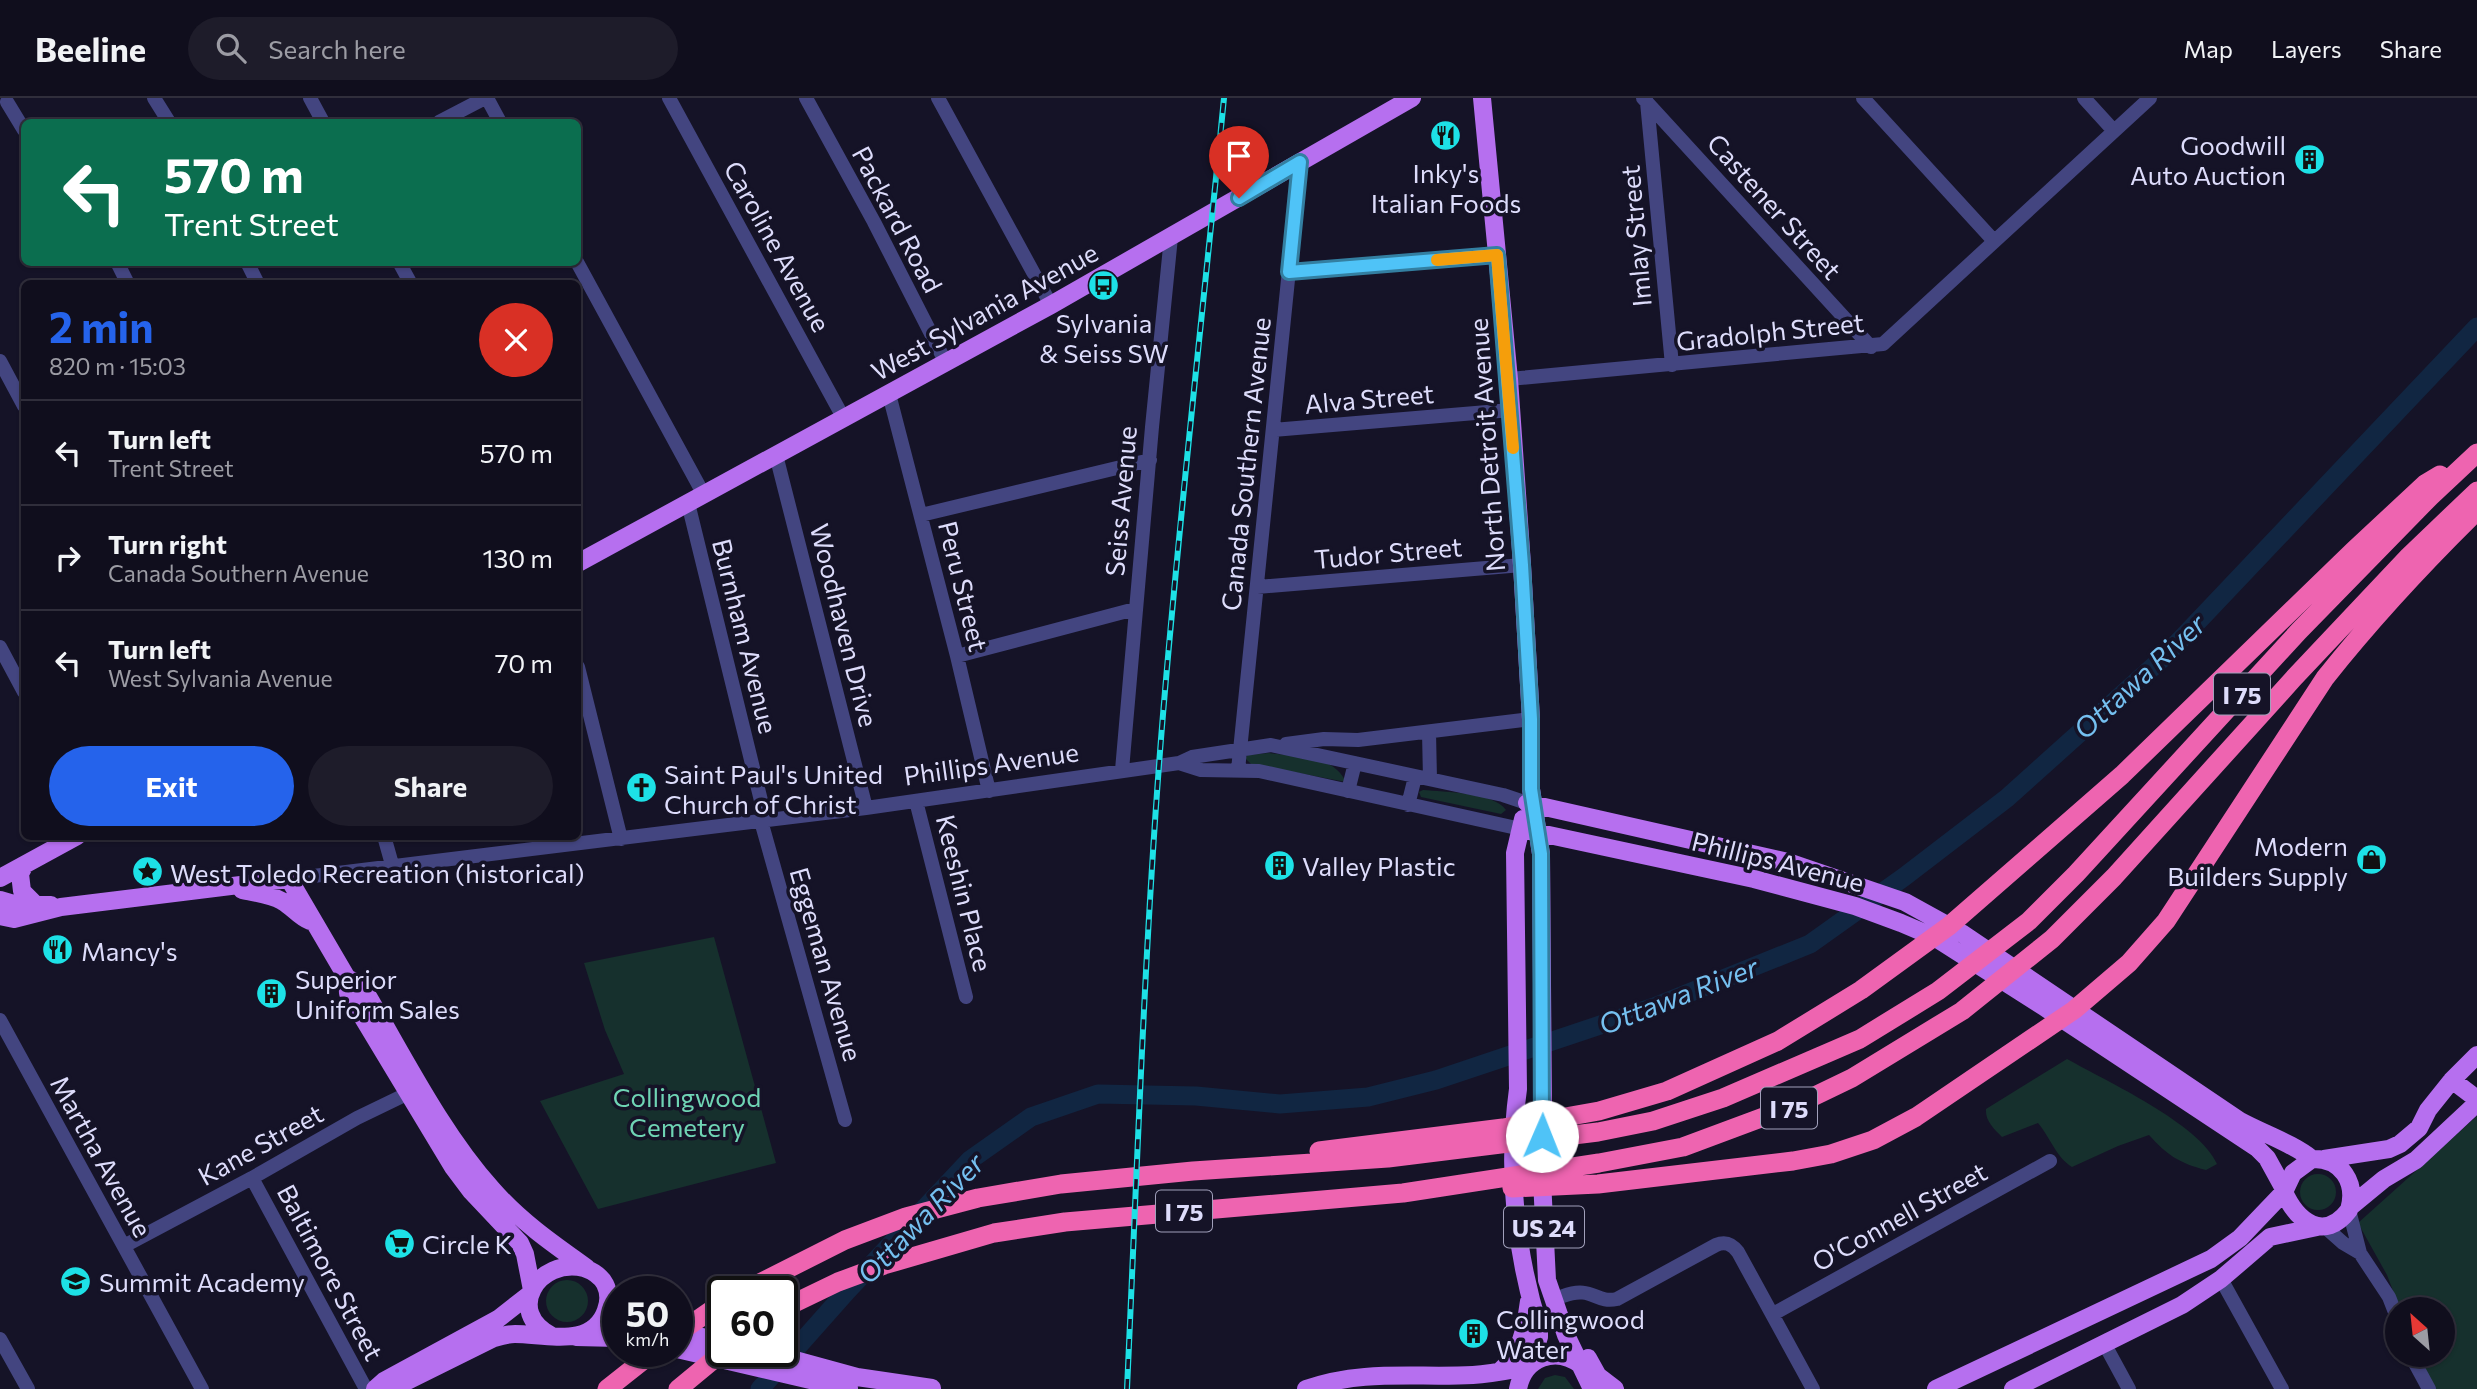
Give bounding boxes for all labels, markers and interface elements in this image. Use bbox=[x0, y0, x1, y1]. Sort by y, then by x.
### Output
search box bbox=[188, 17, 678, 80]
text: Beeline bbox=[35, 28, 146, 69]
icon: search bbox=[212, 29, 250, 67]
text: Search here bbox=[268, 33, 406, 64]
text: Map bbox=[2184, 34, 2233, 63]
text: Layers bbox=[2271, 34, 2342, 63]
text: Share bbox=[2380, 34, 2442, 63]
restaurant icon: Inky's Italian Foods bbox=[1429, 119, 1463, 153]
pin bbox=[1209, 126, 1269, 198]
street label: Castener Street bbox=[1702, 127, 1848, 285]
place label: Goodwill Auto Auction bbox=[2130, 129, 2286, 190]
icon: arrive bbox=[1220, 137, 1258, 175]
street label: Packard Road bbox=[846, 141, 950, 297]
building icon: Goodwill Auto Auction bbox=[2292, 142, 2326, 176]
text: 570 m bbox=[164, 143, 304, 203]
icon: left bbox=[49, 147, 140, 238]
street label: Caroline Avenue bbox=[718, 155, 838, 337]
place label: Inky's Italian Foods bbox=[1371, 157, 1521, 218]
street label: Imlay Street bbox=[1613, 164, 1657, 308]
text: Trent Street bbox=[164, 203, 339, 243]
street label: West Sylvania Avenue bbox=[865, 236, 1103, 386]
bus stop icon: Sylvania & Seiss SW bbox=[1087, 269, 1121, 303]
text: 2 min bbox=[49, 300, 154, 352]
button: close bbox=[479, 303, 553, 377]
street label: Gradolph Street bbox=[1675, 306, 1865, 356]
place label: Sylvania & Seiss SW bbox=[1039, 307, 1169, 368]
street label: Canada Southern Avenue bbox=[1214, 316, 1276, 612]
street label: North Detroit Avenue bbox=[1462, 317, 1510, 573]
text: 820 m · 15:03 bbox=[49, 352, 186, 380]
street label: Alva Street bbox=[1303, 377, 1435, 419]
text: Turn left bbox=[108, 423, 211, 454]
street label: Seiss Avenue bbox=[1098, 424, 1142, 578]
icon: left bbox=[49, 434, 87, 472]
text: 570 m bbox=[480, 437, 553, 468]
text: Trent Street bbox=[108, 454, 234, 482]
street label: Peru Street bbox=[933, 518, 995, 654]
street label: Woodhaven Drive bbox=[805, 520, 885, 730]
text: Turn right bbox=[108, 528, 227, 559]
street label: Tudor Street bbox=[1313, 530, 1463, 574]
street label: Burnham Avenue bbox=[707, 536, 785, 736]
icon: right bbox=[49, 539, 87, 577]
text: 130 m bbox=[482, 542, 553, 573]
text: Canada Southern Avenue bbox=[108, 559, 369, 587]
water label: Ottawa River bbox=[2066, 606, 2213, 746]
text: Turn left bbox=[108, 633, 211, 664]
icon: left bbox=[49, 644, 87, 682]
text: 70 m bbox=[495, 647, 553, 678]
text: West Sylvania Avenue bbox=[108, 664, 333, 692]
road number: I 75 bbox=[2214, 674, 2270, 714]
street label: Phillips Avenue bbox=[902, 735, 1080, 791]
button: Exit bbox=[49, 746, 294, 826]
button: Share bbox=[308, 746, 553, 826]
place label: Saint Paul's United Church of Christ bbox=[664, 758, 883, 819]
church icon: Saint Paul's United Church of Christ bbox=[624, 771, 658, 805]
street label: Keeshin Place bbox=[931, 811, 999, 975]
street label: Phillips Avenue bbox=[1689, 825, 1867, 897]
place label: Modern Builders Supply bbox=[2167, 830, 2348, 891]
shop icon: Modern Builders Supply bbox=[2354, 843, 2388, 877]
building icon: Valley Plastic bbox=[1262, 848, 1296, 882]
place label: Valley Plastic bbox=[1302, 850, 1456, 881]
place icon: West Toledo Recreation (historical) bbox=[130, 855, 164, 889]
place label: West Toledo Recreation (historical) bbox=[170, 857, 585, 888]
street label: Eggeman Avenue bbox=[785, 864, 869, 1064]
restaurant icon: Mancy's bbox=[41, 933, 75, 967]
place label: Mancy's bbox=[81, 935, 178, 966]
water label: Ottawa River bbox=[1593, 949, 1763, 1041]
place label: Superior Uniform Sales bbox=[295, 963, 460, 1024]
building icon: Superior Uniform Sales bbox=[255, 976, 289, 1010]
street label: Martha Avenue bbox=[45, 1070, 159, 1242]
park label: Collingwood Cemetery bbox=[613, 1081, 761, 1142]
road number: I 75 bbox=[1761, 1088, 1817, 1128]
street label: Kane Street bbox=[192, 1097, 328, 1191]
position arrow bbox=[1505, 1099, 1579, 1173]
water label: Ottawa River bbox=[849, 1145, 991, 1290]
street label: O'Connell Street bbox=[1806, 1155, 1992, 1277]
street label: Baltimore Street bbox=[272, 1179, 390, 1365]
road number: I 75 bbox=[1156, 1190, 1212, 1232]
road number: US 24 bbox=[1504, 1206, 1584, 1247]
supermarket icon: Circle K bbox=[382, 1226, 416, 1260]
place label: Circle K bbox=[422, 1228, 512, 1259]
school or university icon: Summit Academy bbox=[59, 1264, 93, 1298]
place label: Summit Academy bbox=[99, 1266, 305, 1297]
speed limit sign: 60 bbox=[707, 1276, 798, 1367]
text: 50 bbox=[626, 1291, 669, 1334]
north arrow bbox=[2385, 1297, 2455, 1367]
map controls bbox=[2385, 1297, 2455, 1367]
place label: Collingwood Water bbox=[1496, 1303, 1645, 1364]
building icon: Collingwood Water bbox=[1456, 1316, 1490, 1350]
text: km/h bbox=[626, 1328, 669, 1350]

